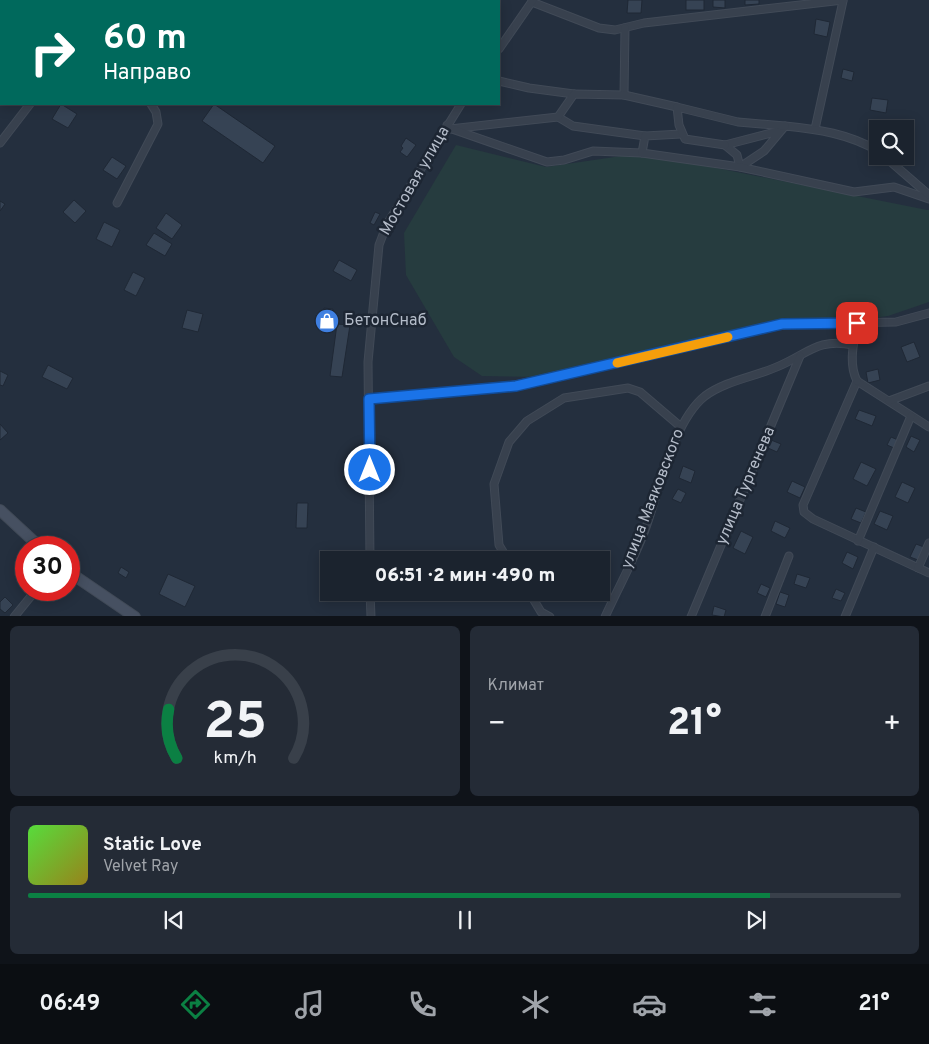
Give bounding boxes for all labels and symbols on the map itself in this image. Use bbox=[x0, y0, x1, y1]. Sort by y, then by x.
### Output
street label: Мостовая улица bbox=[376, 123, 454, 239]
pin bbox=[836, 302, 878, 344]
shop icon: БетонСнаб bbox=[314, 308, 340, 334]
place label: БетонСнаб bbox=[344, 311, 427, 331]
street label: улица Тургенева bbox=[712, 424, 780, 548]
street label: улица Маяковского bbox=[617, 426, 689, 572]
position arrow bbox=[343, 443, 395, 495]
speed limit sign: 30 bbox=[15, 536, 80, 601]

